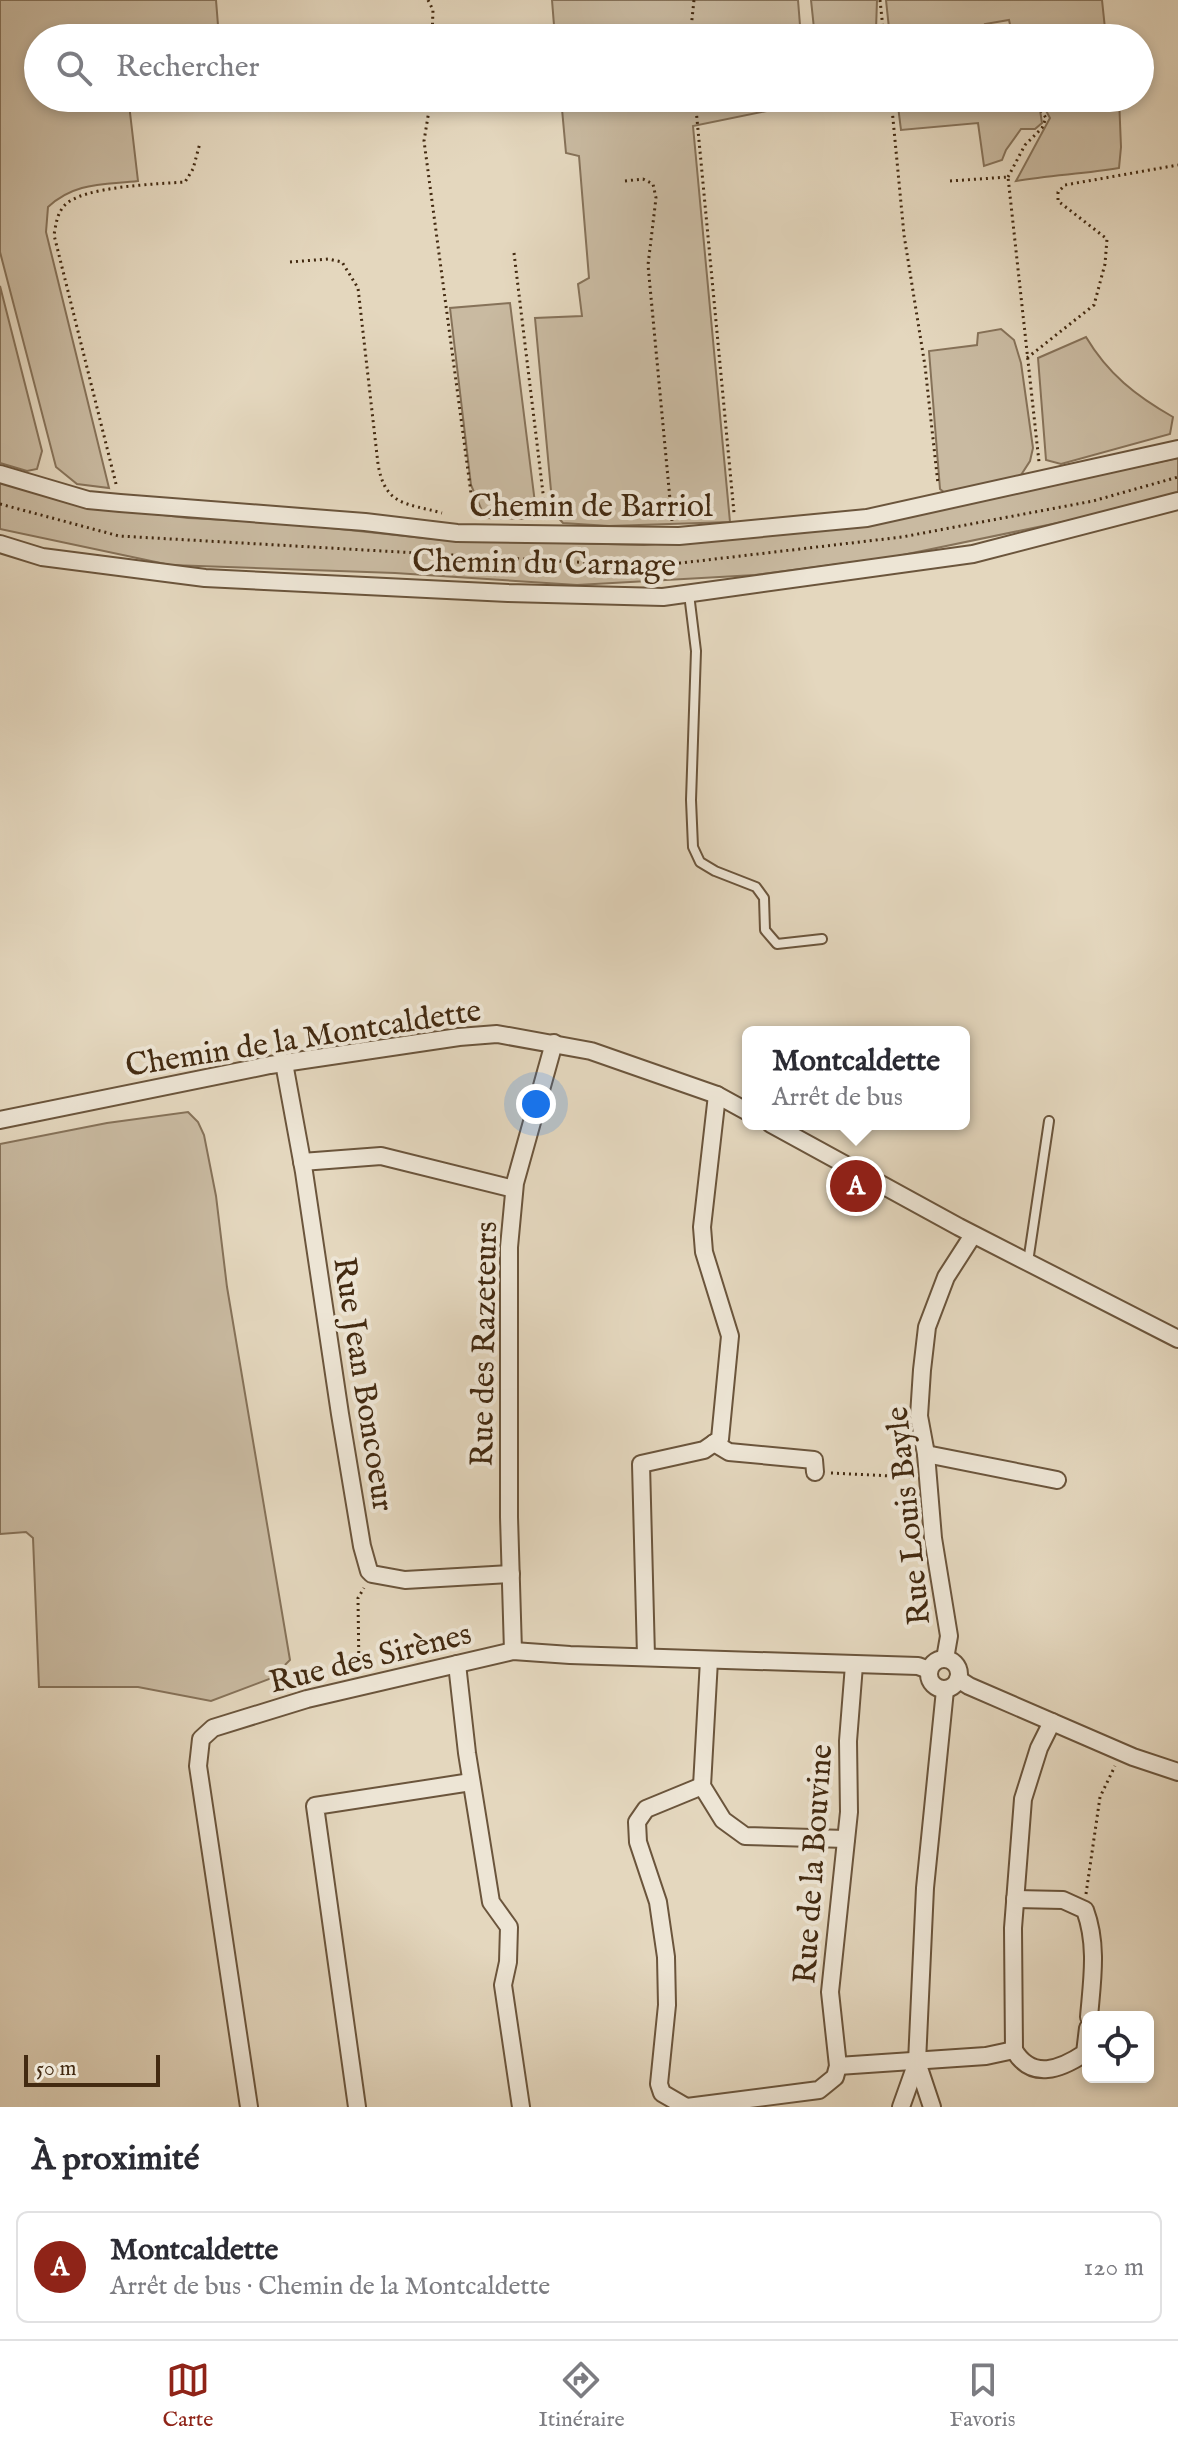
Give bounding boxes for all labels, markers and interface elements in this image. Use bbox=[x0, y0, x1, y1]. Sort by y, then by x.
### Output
search box bbox=[24, 24, 1154, 112]
icon: search bbox=[52, 46, 96, 90]
text: Rechercher bbox=[116, 49, 260, 87]
street label: Chemin de Barriol bbox=[469, 487, 713, 528]
street label: Chemin du Carnage bbox=[412, 542, 676, 587]
street label: Chemin de la Montcaldette bbox=[123, 991, 484, 1088]
popup bbox=[742, 1026, 970, 1130]
text: Montcaldette bbox=[772, 1043, 940, 1081]
text: Arrêt de bus bbox=[772, 1081, 903, 1114]
your location bbox=[516, 1084, 556, 1124]
pin: A bbox=[830, 1156, 882, 1216]
street label: Rue des Razeteurs bbox=[463, 1221, 508, 1467]
street label: Rue Jean Boncoeur bbox=[322, 1254, 403, 1515]
street label: Rue Louis Bayle bbox=[878, 1404, 941, 1627]
street label: Rue des Sirènes bbox=[265, 1615, 476, 1704]
street label: Rue de la Bouvine bbox=[786, 1743, 843, 1985]
map controls bbox=[1082, 2011, 1154, 2083]
button: locate bbox=[1082, 2011, 1154, 2083]
scale bar bbox=[24, 2051, 160, 2087]
text: 50 m bbox=[36, 2055, 77, 2083]
text: À proximité bbox=[32, 2138, 199, 2181]
text: Montcaldette bbox=[110, 2232, 278, 2270]
text: A bbox=[51, 2251, 69, 2284]
text: 120 m bbox=[1084, 2251, 1144, 2284]
text: Arrêt de bus · Chemin de la Montcaldette bbox=[110, 2270, 550, 2303]
tab: Carte bbox=[162, 2358, 213, 2434]
tab: Itinéraire bbox=[538, 2358, 625, 2434]
tab: Favoris bbox=[950, 2358, 1016, 2434]

